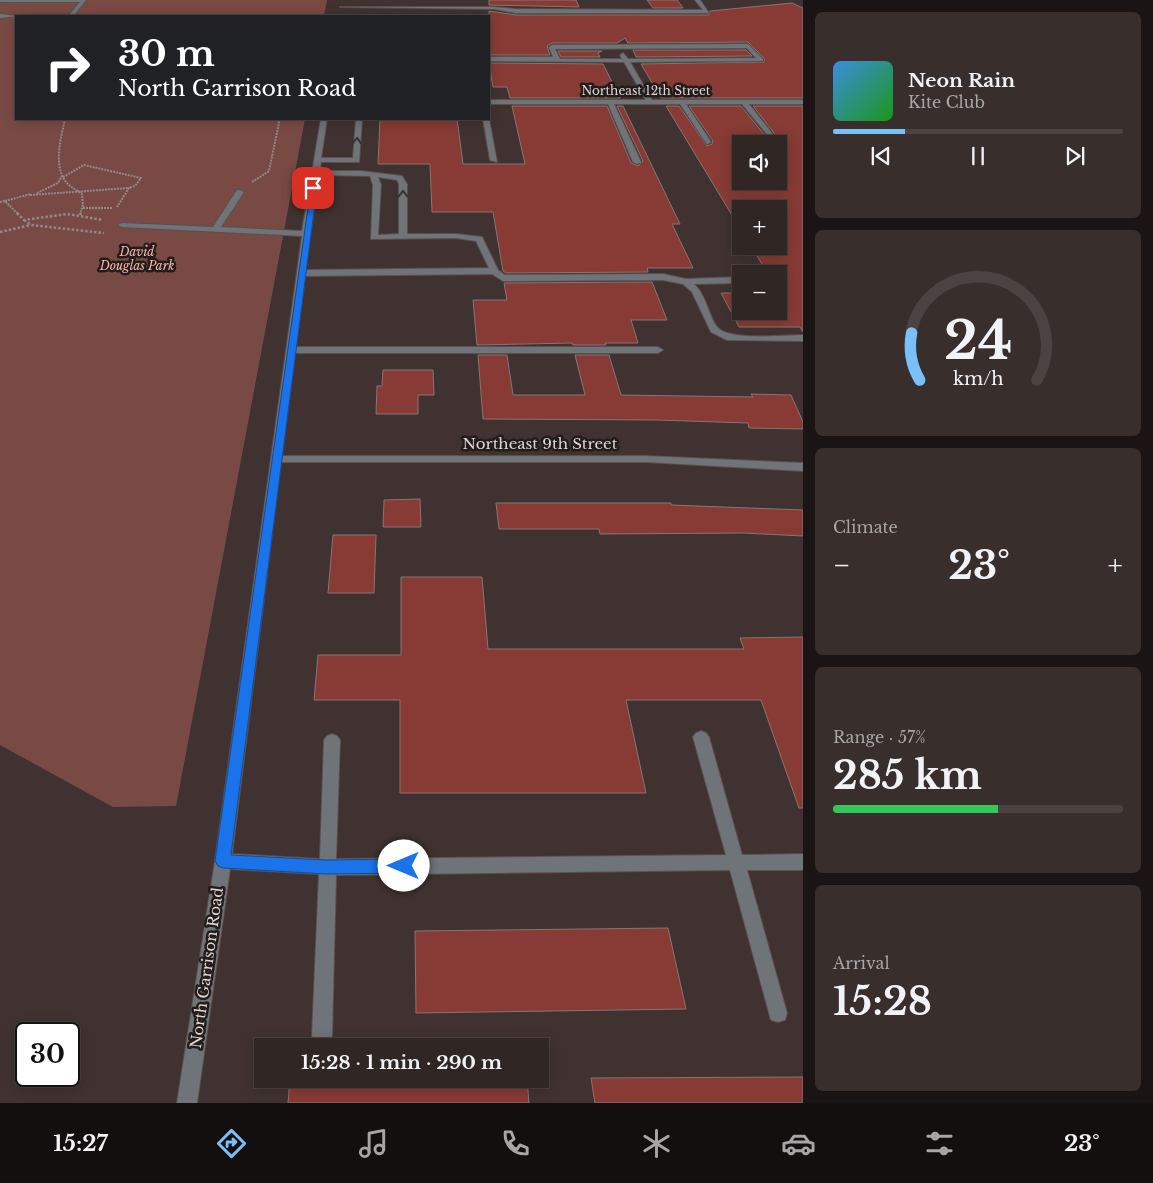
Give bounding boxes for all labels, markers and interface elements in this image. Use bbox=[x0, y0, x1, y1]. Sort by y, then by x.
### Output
text: 30 m bbox=[118, 32, 215, 75]
icon: right bbox=[35, 35, 100, 100]
text: Neon Rain bbox=[908, 69, 1015, 92]
text: North Garrison Road bbox=[118, 75, 356, 102]
street label: Northeast 12th Street bbox=[582, 83, 711, 98]
text: Kite Club bbox=[908, 92, 985, 112]
map controls bbox=[732, 135, 787, 320]
button: sound bbox=[732, 135, 787, 190]
one-way arrow bbox=[352, 137, 363, 145]
icon: previous bbox=[867, 142, 895, 170]
icon: pause bbox=[964, 142, 992, 170]
icon: next bbox=[1061, 142, 1089, 170]
pin bbox=[292, 167, 334, 209]
icon: arrive bbox=[299, 174, 327, 202]
one-way arrow bbox=[398, 190, 408, 198]
button: + bbox=[732, 200, 787, 255]
park label: David Douglas Park bbox=[99, 244, 174, 273]
button: − bbox=[732, 265, 787, 320]
text: 24 bbox=[944, 309, 1012, 373]
text: km/h bbox=[953, 368, 1003, 390]
street label: Northeast 9th Street bbox=[463, 434, 618, 453]
text: Climate bbox=[833, 517, 898, 537]
text: 23° bbox=[948, 542, 1010, 589]
text: − bbox=[833, 548, 851, 583]
text: + bbox=[1108, 548, 1123, 583]
text: Range · 57% bbox=[833, 727, 926, 747]
text: 285 km bbox=[833, 752, 982, 799]
position arrow bbox=[377, 839, 429, 891]
street label: North Garrison Road bbox=[186, 886, 227, 1050]
text: Arrival bbox=[833, 953, 890, 973]
text: 15:28 bbox=[833, 978, 932, 1025]
speed limit sign: 30 bbox=[15, 1022, 80, 1087]
text: 15:28 · 1 min · 290 m bbox=[301, 1051, 502, 1074]
icon: directions bbox=[214, 1126, 249, 1161]
icon: music bbox=[356, 1126, 391, 1161]
icon: phone bbox=[498, 1126, 533, 1161]
icon: climate bbox=[639, 1126, 674, 1161]
icon: car bbox=[781, 1126, 816, 1161]
icon: filters bbox=[922, 1126, 957, 1161]
text: 15:27 bbox=[53, 1130, 108, 1157]
text: 23° bbox=[1064, 1130, 1100, 1157]

